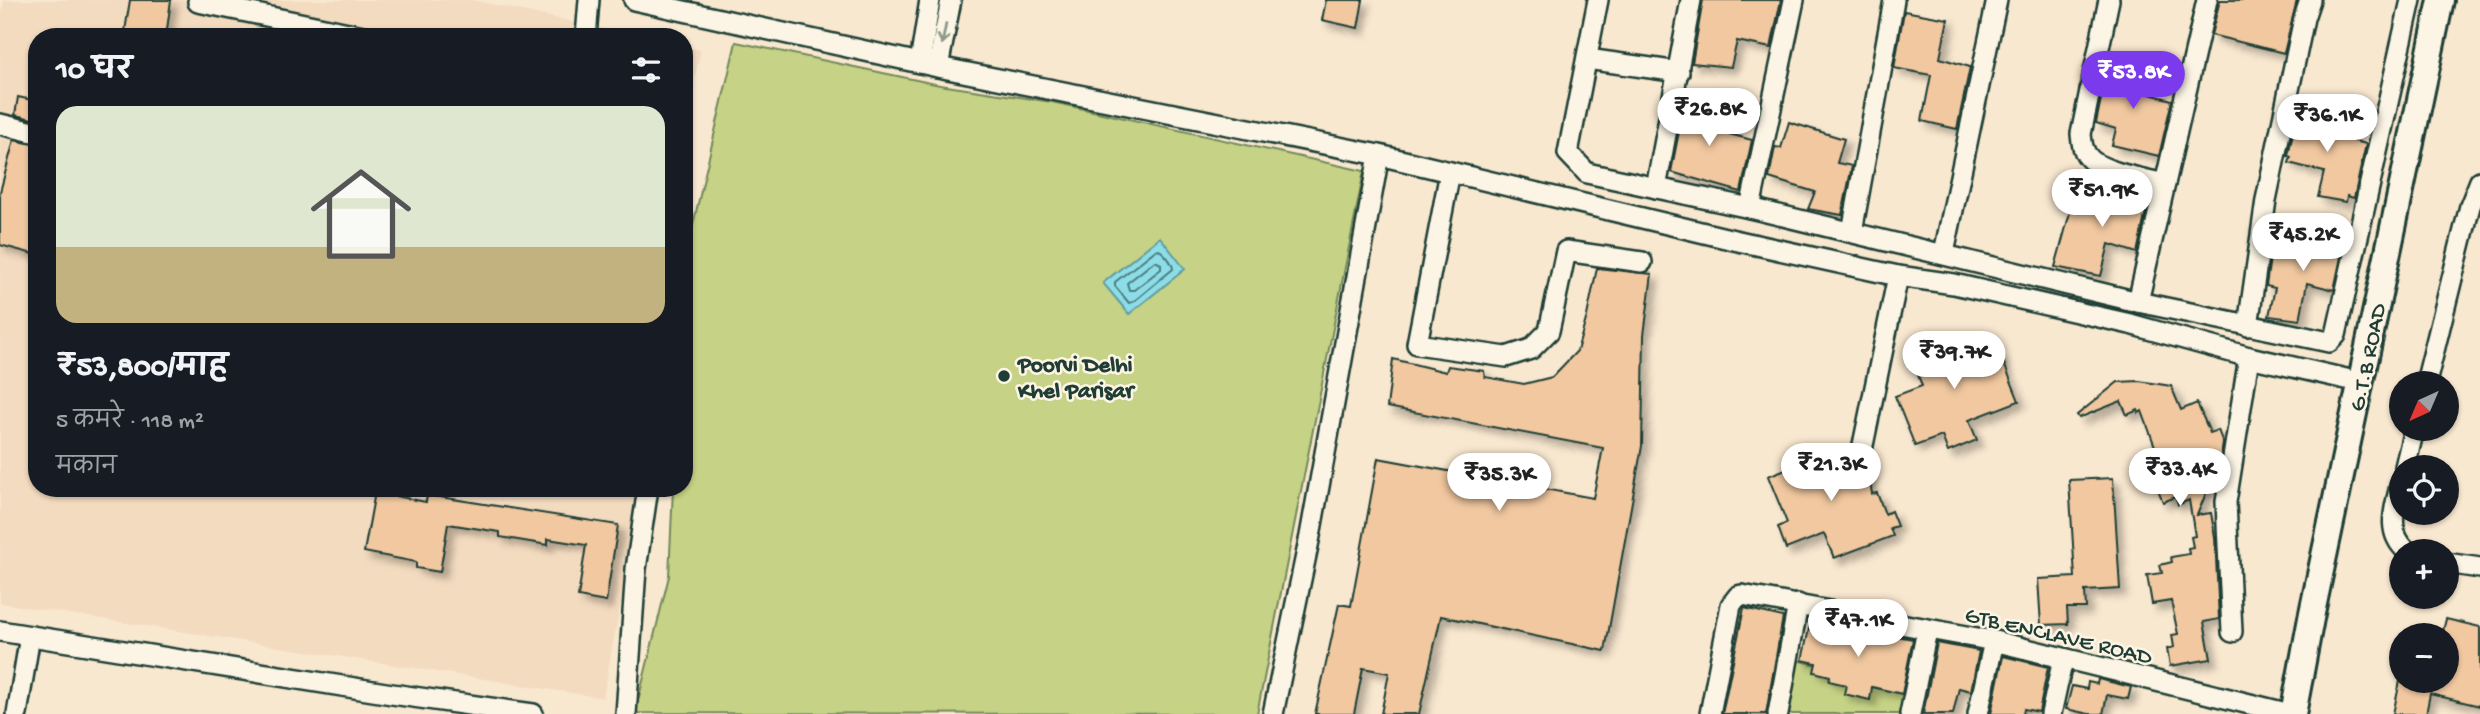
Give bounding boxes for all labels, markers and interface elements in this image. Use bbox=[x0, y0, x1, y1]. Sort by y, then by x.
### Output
one-way arrow bbox=[937, 22, 951, 45]
icon: filters bbox=[627, 51, 665, 89]
pin: ₹53.8K bbox=[2076, 52, 2190, 111]
text: 10 घर bbox=[56, 55, 132, 90]
text: ₹53.8K bbox=[2097, 60, 2169, 87]
pin: ₹26.8K bbox=[1652, 88, 1766, 148]
pin: ₹36.1K bbox=[2270, 94, 2384, 154]
text: ₹26.8K bbox=[1673, 97, 1745, 124]
text: ₹36.1K bbox=[2293, 103, 2361, 130]
icon: home bbox=[298, 151, 424, 277]
pin: ₹51.9K bbox=[2045, 170, 2159, 229]
text: ₹51.9K bbox=[2068, 178, 2136, 205]
pin: ₹45.2K bbox=[2246, 214, 2360, 273]
text: ₹45.2K bbox=[2268, 222, 2338, 249]
street label: G.T.B ROAD bbox=[2345, 300, 2394, 414]
pin: ₹39.7K bbox=[1897, 332, 2011, 391]
text: ₹39.7K bbox=[1918, 340, 1990, 367]
text: ₹53,800/माह bbox=[56, 352, 228, 387]
place label: Poorvi Delhi Khel Parisar bbox=[1016, 353, 1136, 406]
marker: Poorvi Delhi Khel Parisar bbox=[996, 368, 1012, 384]
north arrow bbox=[2389, 371, 2459, 441]
map controls bbox=[2389, 371, 2459, 693]
text: 5 कमरे · 118 m² bbox=[56, 409, 204, 436]
pin: ₹21.3K bbox=[1774, 444, 1888, 503]
pin: ₹33.4K bbox=[2123, 448, 2237, 508]
text: ₹21.3K bbox=[1797, 452, 1865, 479]
pin: ₹35.3K bbox=[1442, 454, 1556, 513]
text: मकान bbox=[56, 455, 117, 482]
button: locate bbox=[2389, 455, 2459, 525]
text: ₹33.4K bbox=[2145, 457, 2215, 484]
text: ₹35.3K bbox=[1463, 462, 1535, 489]
button: + bbox=[2389, 539, 2459, 609]
pin: ₹47.1K bbox=[1801, 600, 1915, 659]
street label: GTB ENCLAVE ROAD bbox=[1962, 603, 2155, 672]
text: ₹47.1K bbox=[1824, 608, 1892, 635]
button: − bbox=[2389, 623, 2459, 693]

